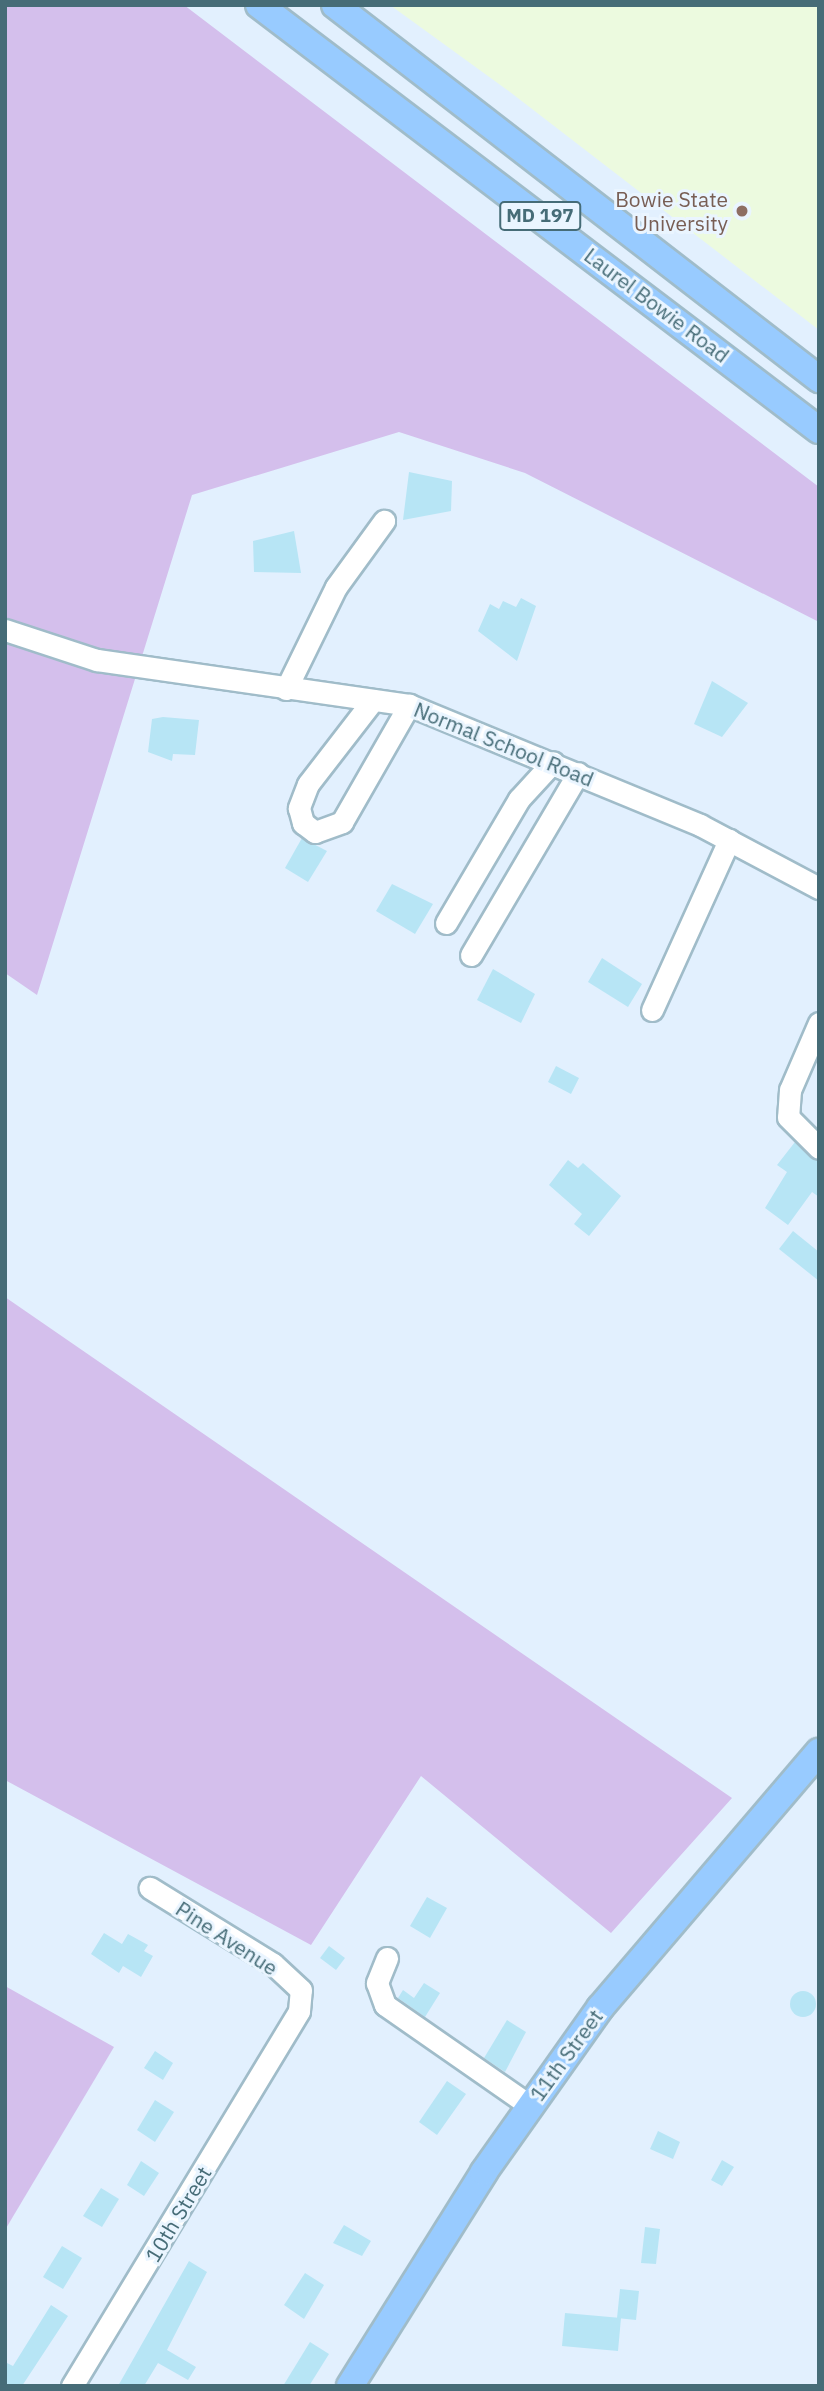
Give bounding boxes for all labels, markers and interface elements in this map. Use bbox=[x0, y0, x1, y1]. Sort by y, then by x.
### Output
place label: Bowie State University bbox=[615, 186, 728, 236]
road number: MD 197 bbox=[498, 200, 582, 232]
marker: Bowie State University bbox=[734, 203, 750, 219]
street label: Laurel Bowie Road bbox=[580, 242, 734, 368]
street label: Normal School Road bbox=[410, 696, 598, 792]
street label: Pine Avenue bbox=[171, 1896, 283, 1980]
street label: 11th Street bbox=[524, 2004, 608, 2106]
street label: 10th Street bbox=[140, 2162, 216, 2266]

